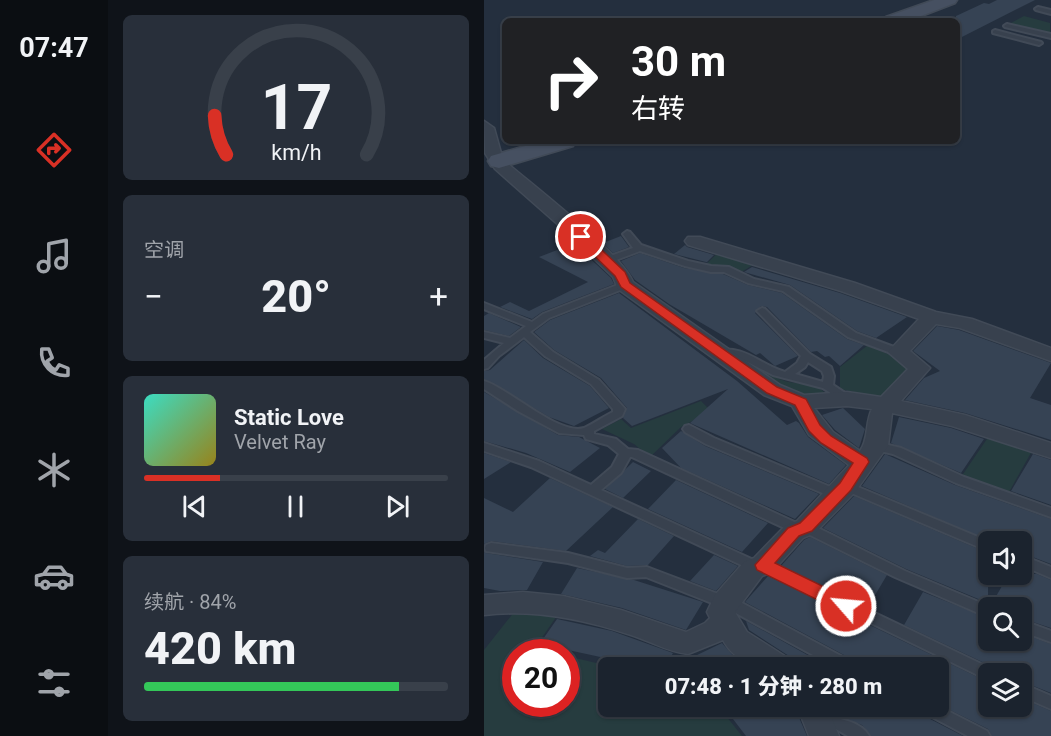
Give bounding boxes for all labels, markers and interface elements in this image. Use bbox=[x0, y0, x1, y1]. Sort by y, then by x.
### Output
text: 07:47 bbox=[19, 32, 89, 64]
text: 30 m bbox=[631, 37, 726, 86]
icon: right bbox=[532, 42, 610, 120]
text: 17 bbox=[260, 71, 332, 144]
text: 右转 bbox=[631, 93, 685, 125]
icon: directions bbox=[33, 129, 75, 171]
text: km/h bbox=[271, 140, 321, 165]
pin bbox=[555, 211, 606, 262]
icon: arrive bbox=[564, 220, 597, 253]
icon: music bbox=[33, 235, 75, 277]
text: 空调 bbox=[144, 238, 184, 262]
text: 20° bbox=[261, 270, 331, 323]
text: − bbox=[144, 277, 163, 316]
text: + bbox=[429, 277, 448, 316]
icon: phone bbox=[33, 342, 75, 384]
text: Static Love bbox=[234, 405, 344, 430]
text: Velvet Ray bbox=[234, 430, 326, 454]
icon: climate bbox=[33, 449, 75, 491]
icon: previous bbox=[178, 490, 211, 523]
icon: pause bbox=[279, 490, 312, 523]
icon: next bbox=[381, 490, 414, 523]
map controls bbox=[978, 531, 1032, 717]
button: sound bbox=[978, 531, 1032, 585]
icon: car bbox=[33, 555, 75, 597]
position arrow bbox=[814, 574, 878, 638]
text: 续航 · 84% bbox=[144, 590, 236, 614]
button: search bbox=[978, 597, 1032, 651]
text: 420 km bbox=[144, 622, 296, 675]
speed limit sign: 20 bbox=[502, 639, 580, 717]
icon: filters bbox=[33, 662, 75, 704]
button: layers bbox=[978, 663, 1032, 717]
text: 07:48 · 1 分钟 · 280 m bbox=[665, 674, 882, 699]

